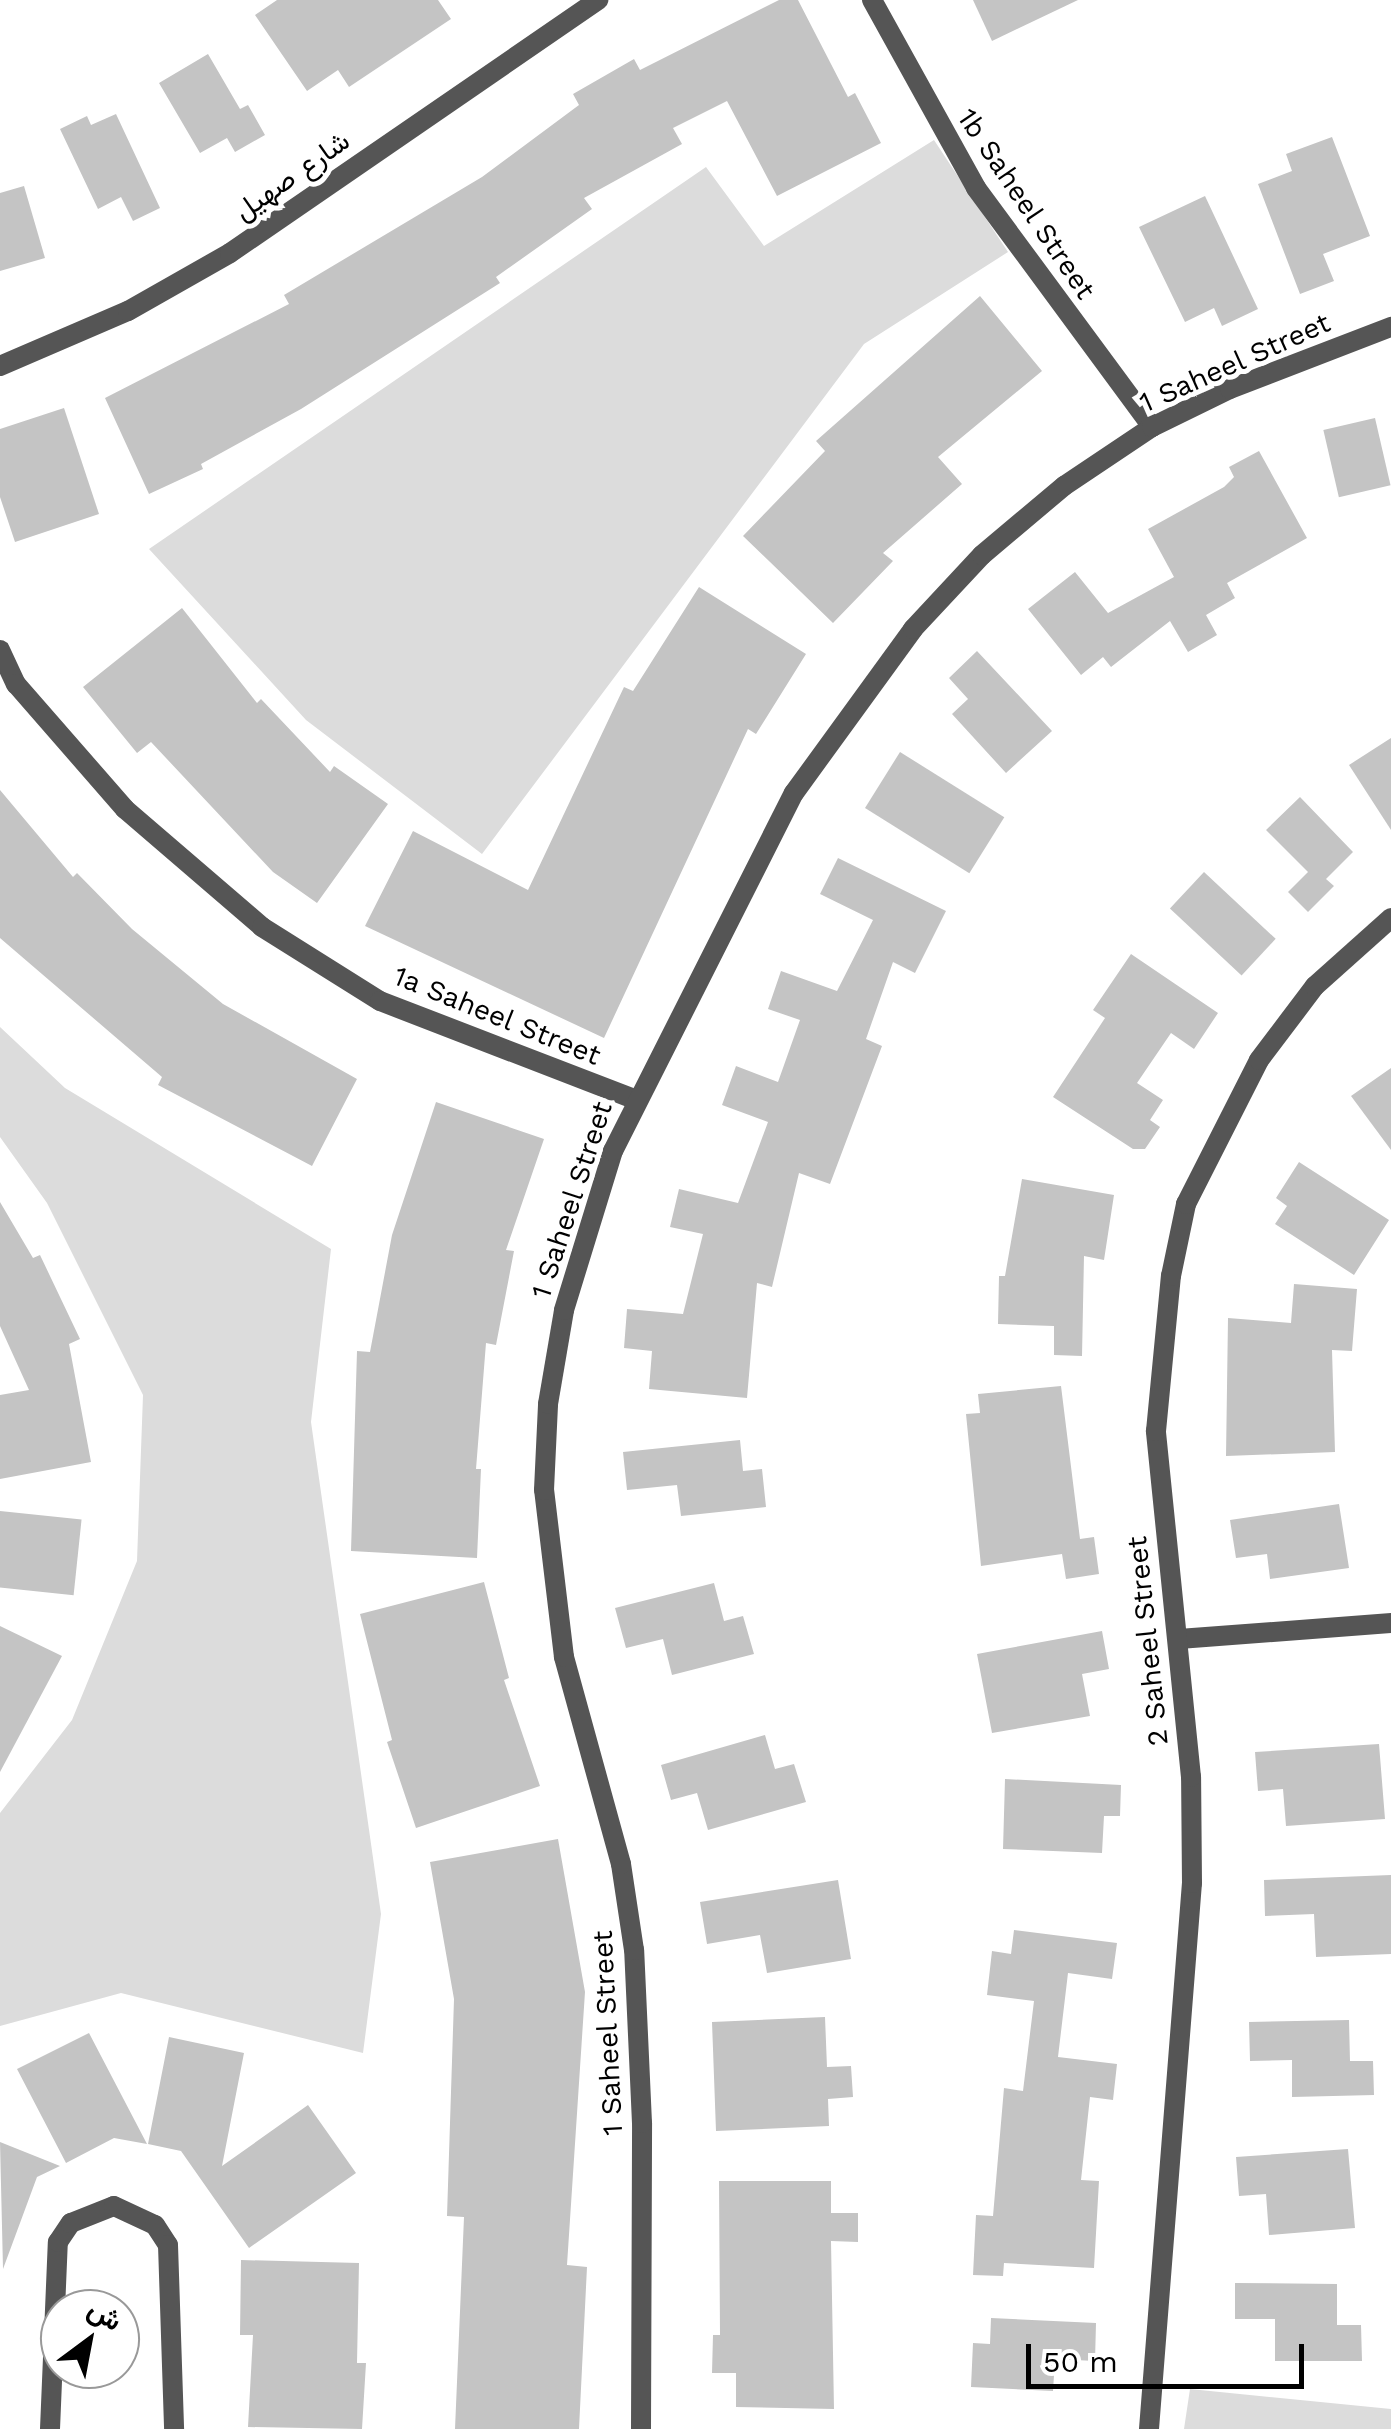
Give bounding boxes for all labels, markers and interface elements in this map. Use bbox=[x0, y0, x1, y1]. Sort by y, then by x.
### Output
street label: 1b Saheel Street bbox=[950, 102, 1102, 306]
street label: شارع صهيل bbox=[228, 124, 356, 228]
street label: 1 Saheel Street bbox=[1134, 306, 1336, 420]
street label: 1a Saheel Street bbox=[388, 959, 606, 1073]
street label: 1 Saheel Street bbox=[524, 1097, 620, 1303]
street label: 2 Saheel Street bbox=[1120, 1534, 1176, 1748]
street label: 1 Saheel Street bbox=[586, 1929, 630, 2137]
north arrow bbox=[40, 2289, 140, 2389]
text: ش bbox=[82, 2292, 128, 2338]
scale bar bbox=[1031, 2324, 1308, 2386]
text: 50 m bbox=[1043, 2344, 1118, 2379]

